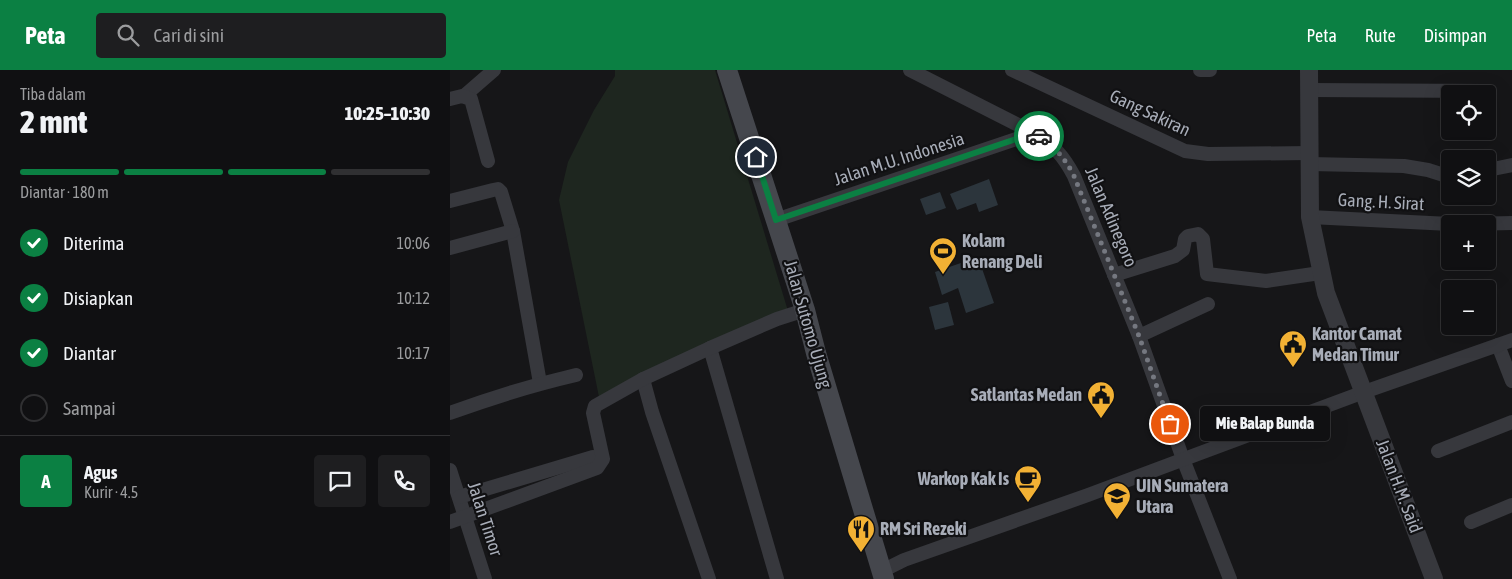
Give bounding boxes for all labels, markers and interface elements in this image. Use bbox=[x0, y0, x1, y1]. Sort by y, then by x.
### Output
search box bbox=[96, 13, 446, 58]
icon: search bbox=[114, 21, 142, 49]
text: Peta bbox=[25, 22, 66, 49]
text: Cari di sini bbox=[154, 24, 224, 46]
text: Peta bbox=[1306, 25, 1337, 46]
text: Rute bbox=[1365, 25, 1396, 46]
text: Disimpan bbox=[1424, 25, 1487, 46]
text: Tiba dalam bbox=[20, 85, 86, 103]
street label: Gang Sakiran bbox=[1107, 85, 1194, 140]
map controls bbox=[1441, 85, 1496, 335]
button: locate bbox=[1441, 85, 1496, 140]
text: 10:25–10:30 bbox=[344, 102, 430, 124]
text: 2 mnt bbox=[20, 103, 87, 140]
courier bbox=[1014, 111, 1064, 161]
icon: car bbox=[1025, 122, 1053, 150]
street label: Jalan M.U. Indonesia bbox=[831, 128, 967, 189]
pin bbox=[735, 136, 777, 178]
icon: home bbox=[742, 143, 770, 171]
button: layers bbox=[1441, 150, 1496, 205]
street label: Jalan Adinegoro bbox=[1081, 164, 1142, 270]
text: Diantar · 180 m bbox=[20, 183, 109, 201]
street label: Gang. H. Sirat bbox=[1337, 189, 1425, 214]
button: + bbox=[1441, 215, 1496, 270]
icon: check bbox=[20, 229, 48, 257]
place label: Kolam Renang Deli bbox=[962, 230, 1042, 272]
text: Diterima bbox=[63, 232, 124, 254]
text: 10:06 bbox=[396, 234, 430, 252]
sports icon: Kolam Renang Deli bbox=[928, 236, 958, 275]
street label: Jalan Sutomo Ujung bbox=[780, 258, 837, 390]
button: − bbox=[1441, 280, 1496, 335]
icon: check bbox=[20, 284, 48, 312]
text: Disiapkan bbox=[63, 287, 133, 309]
text: 10:12 bbox=[397, 289, 430, 307]
place label: Kantor Camat Medan Timur bbox=[1312, 323, 1403, 365]
public building icon: Kantor Camat Medan Timur bbox=[1278, 329, 1308, 368]
icon: check bbox=[20, 339, 48, 367]
text: Diantar bbox=[63, 342, 116, 364]
text: 10:17 bbox=[397, 344, 430, 362]
public building icon: Satlantas Medan bbox=[1086, 380, 1116, 419]
place label: Satlantas Medan bbox=[971, 384, 1082, 405]
text: Sampai bbox=[63, 397, 116, 419]
pin bbox=[1149, 403, 1191, 445]
callout: Mie Balap Bunda bbox=[1200, 406, 1330, 442]
icon: bag bbox=[1156, 410, 1184, 438]
text: Mie Balap Bunda bbox=[1216, 414, 1314, 432]
street label: Jalan H.M. Said bbox=[1372, 436, 1427, 536]
button: chat bbox=[314, 455, 366, 507]
button: phone bbox=[378, 455, 430, 507]
text: Agus bbox=[84, 461, 117, 483]
cafe icon: Warkop Kak Is bbox=[1013, 464, 1043, 503]
place label: Warkop Kak Is bbox=[917, 468, 1010, 489]
text: A bbox=[41, 470, 51, 492]
place label: UIN Sumatera Utara bbox=[1136, 475, 1228, 517]
street label: Jalan Timor bbox=[464, 479, 508, 559]
school or university icon: UIN Sumatera Utara bbox=[1102, 481, 1132, 520]
text: Kurir · 4.5 bbox=[84, 483, 138, 501]
restaurant icon: RM Sri Rezeki bbox=[846, 514, 876, 553]
place label: RM Sri Rezeki bbox=[880, 518, 967, 539]

